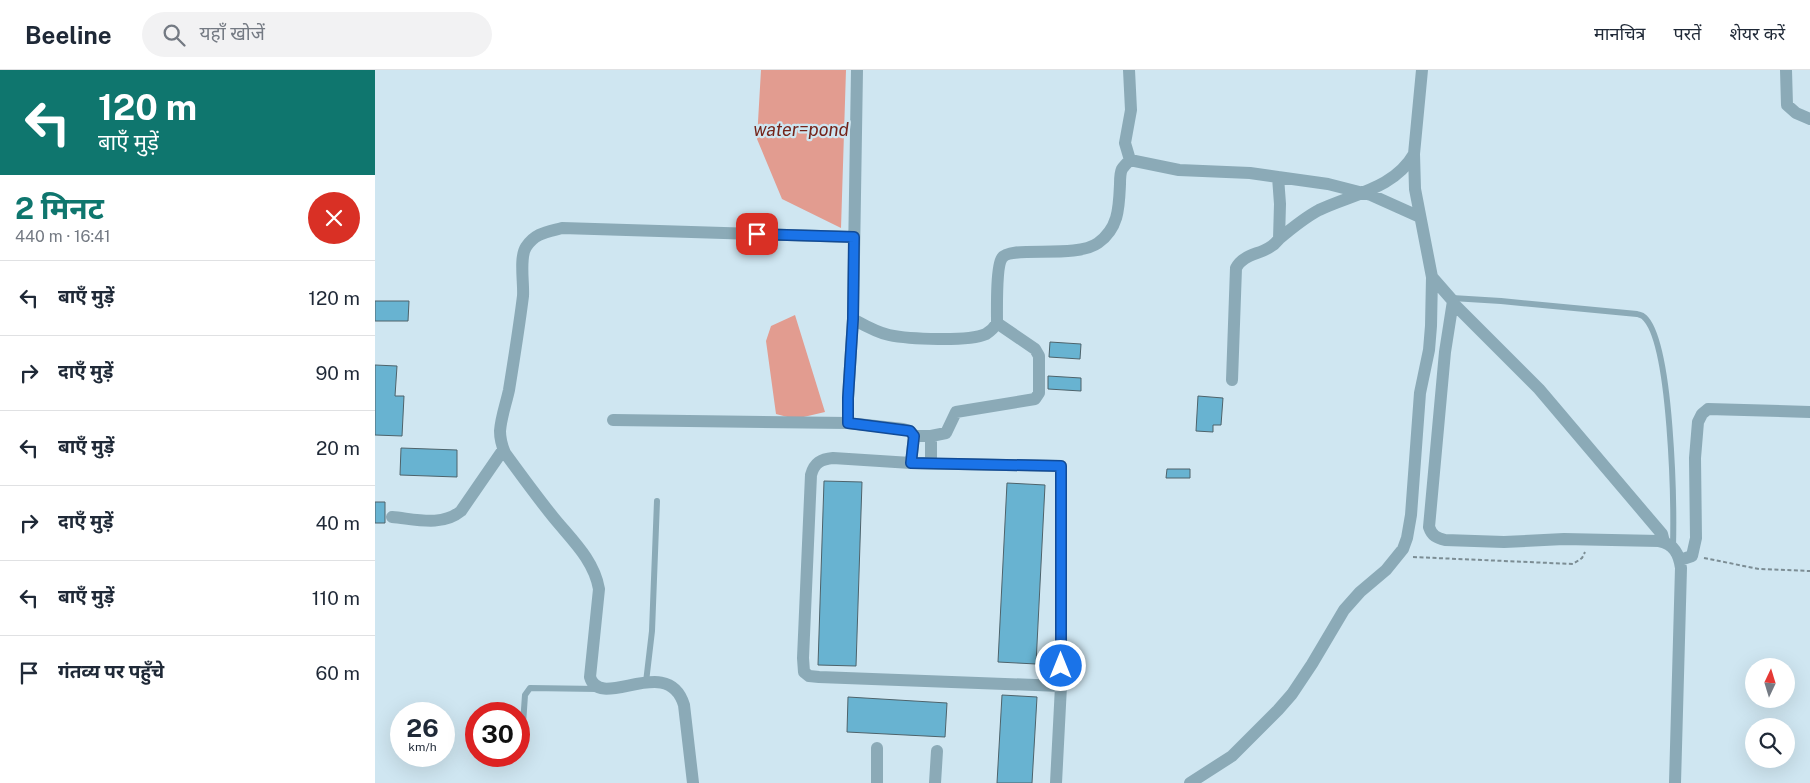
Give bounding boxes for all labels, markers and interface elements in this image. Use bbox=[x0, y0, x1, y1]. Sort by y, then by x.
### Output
search box bbox=[142, 12, 492, 57]
text: Beeline bbox=[25, 21, 112, 49]
icon: search bbox=[160, 21, 188, 49]
text: यहाँ खोजें bbox=[200, 22, 265, 44]
text: मानचित्र bbox=[1594, 23, 1646, 44]
text: परतें bbox=[1674, 23, 1701, 44]
text: शेयर करें bbox=[1729, 23, 1785, 44]
text: 120 m bbox=[98, 87, 197, 128]
icon: left bbox=[15, 90, 80, 155]
water label: water=pond bbox=[753, 119, 849, 140]
text: बाएँ मुड़ें bbox=[98, 129, 159, 155]
text: 2 मिनट bbox=[15, 190, 104, 226]
button: close bbox=[308, 192, 360, 244]
pin bbox=[736, 213, 778, 255]
icon: arrive bbox=[743, 220, 771, 248]
text: 440 m · 16:41 bbox=[15, 227, 111, 246]
icon: left bbox=[15, 284, 43, 312]
text: बाएँ मुड़ें bbox=[58, 285, 114, 307]
text: 120 m bbox=[308, 287, 360, 309]
icon: right bbox=[15, 359, 43, 387]
text: दाएँ मुड़ें bbox=[58, 360, 113, 382]
text: 90 m bbox=[316, 362, 360, 384]
icon: left bbox=[15, 434, 43, 462]
text: बाएँ मुड़ें bbox=[58, 435, 114, 457]
text: 20 m bbox=[316, 437, 360, 459]
icon: right bbox=[15, 509, 43, 537]
text: दाएँ मुड़ें bbox=[58, 510, 113, 532]
text: 40 m bbox=[315, 512, 360, 534]
icon: left bbox=[15, 584, 43, 612]
text: बाएँ मुड़ें bbox=[58, 585, 114, 607]
text: 110 m bbox=[312, 587, 360, 609]
position arrow bbox=[1034, 639, 1086, 691]
north arrow bbox=[1745, 658, 1795, 708]
map controls bbox=[1745, 658, 1795, 768]
icon: arrive bbox=[15, 659, 43, 687]
text: गंतव्य पर पहुँचे bbox=[58, 660, 164, 682]
text: 60 m bbox=[316, 662, 360, 684]
speed limit sign: 30 bbox=[465, 702, 530, 767]
text: 26 bbox=[406, 713, 439, 743]
button: search bbox=[1745, 718, 1795, 768]
text: km/h bbox=[408, 740, 437, 754]

